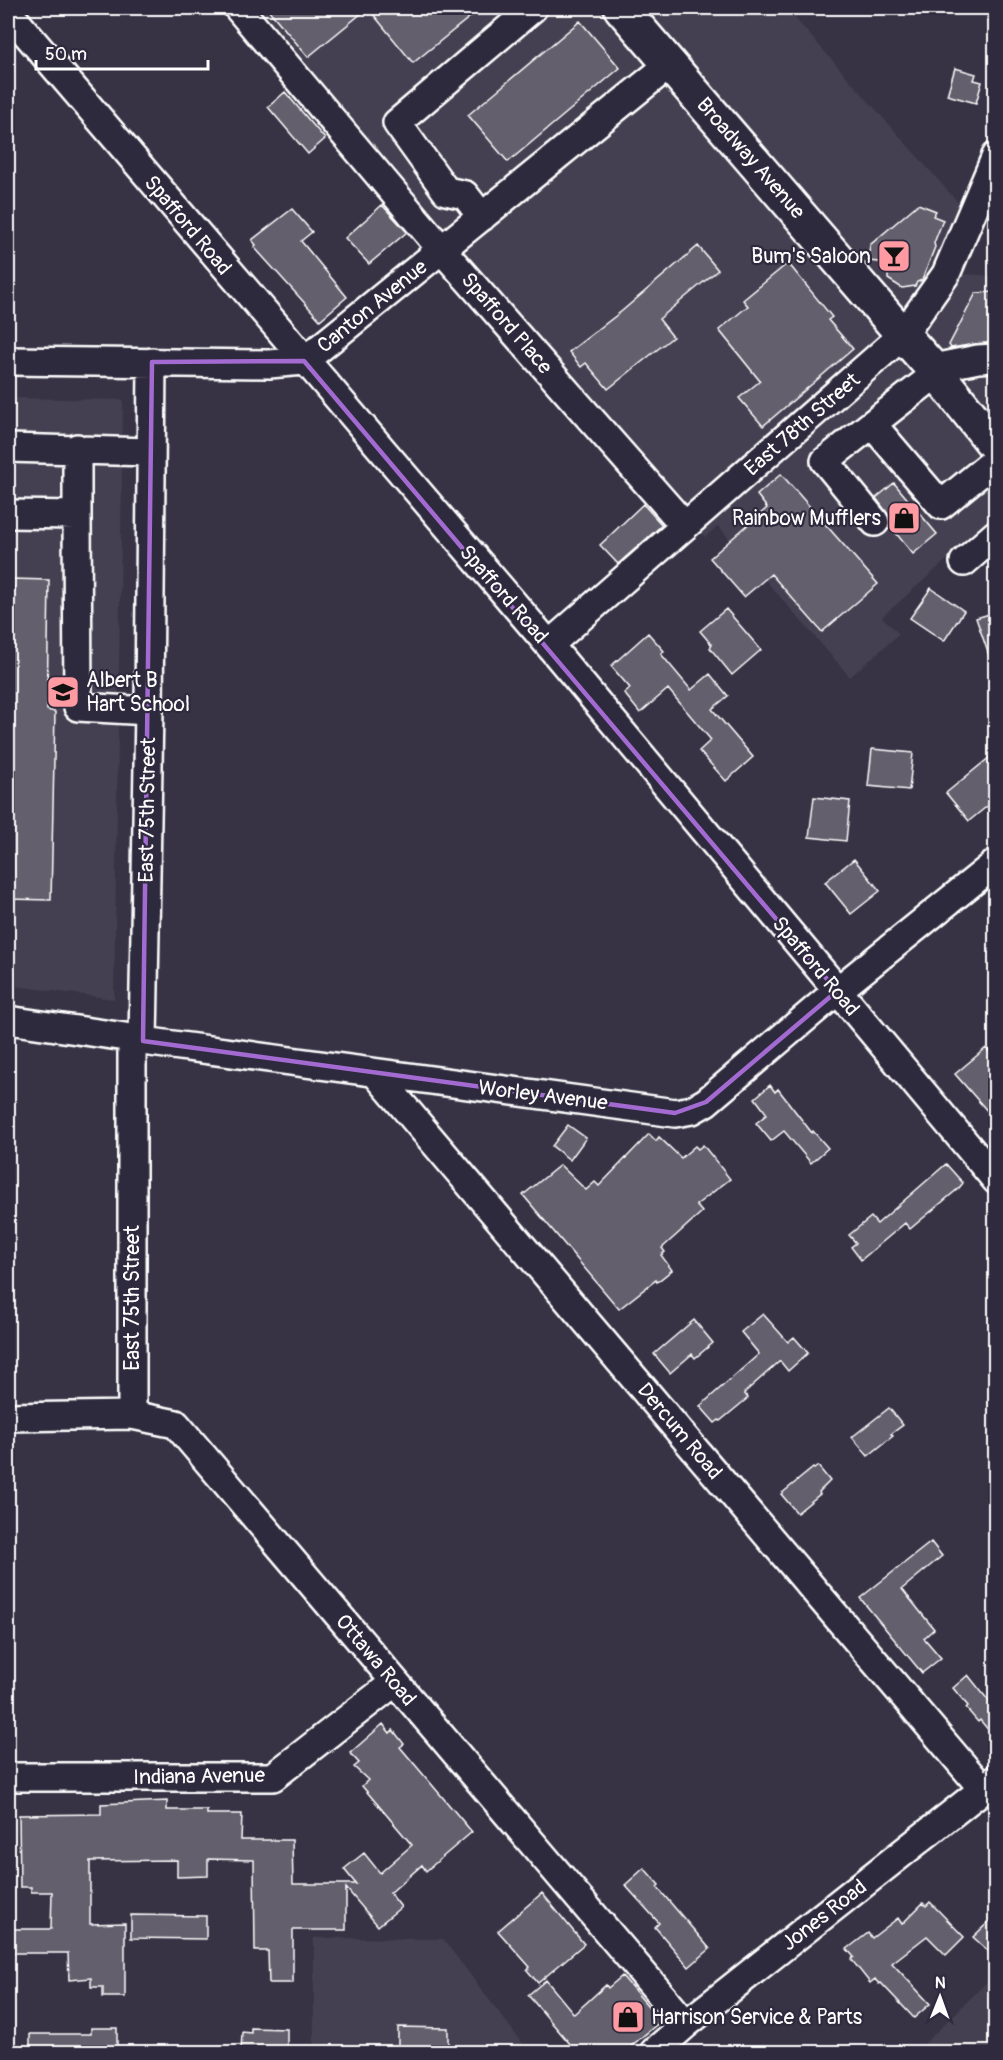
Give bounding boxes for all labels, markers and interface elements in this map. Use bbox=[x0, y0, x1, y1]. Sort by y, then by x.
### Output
scale bar bbox=[36, 33, 208, 71]
text: 50 m bbox=[45, 43, 87, 66]
street label: Broadway Avenue bbox=[690, 92, 811, 225]
street label: Spafford Road bbox=[138, 170, 237, 281]
bar icon: Bum's Saloon bbox=[876, 238, 912, 274]
place label: Bum's Saloon bbox=[751, 243, 871, 270]
street label: Canton Avenue bbox=[312, 253, 433, 359]
street label: Spafford Place bbox=[455, 267, 559, 380]
street label: East 78th Street bbox=[739, 366, 866, 482]
shop icon: Rainbow Mufflers bbox=[886, 500, 922, 536]
place label: Rainbow Mufflers bbox=[732, 505, 882, 532]
street label: Spafford Road bbox=[453, 539, 554, 649]
place label: Albert B Hart School bbox=[86, 667, 190, 718]
school or university icon: Albert B Hart School bbox=[45, 674, 81, 710]
street label: East 75th Street bbox=[133, 737, 162, 883]
street label: Spafford Road bbox=[766, 911, 865, 1022]
street label: Worley Avenue bbox=[477, 1074, 610, 1117]
street label: East 75th Street bbox=[119, 1225, 146, 1371]
street label: Dercum Road bbox=[631, 1377, 728, 1485]
street label: Ottawa Road bbox=[329, 1609, 422, 1712]
street label: Indiana Avenue bbox=[133, 1762, 266, 1791]
street label: Jones Road bbox=[776, 1874, 872, 1957]
north arrow bbox=[910, 1967, 970, 2027]
text: N bbox=[935, 1973, 946, 1993]
shop icon: Harrison Service & Parts bbox=[610, 1999, 646, 2035]
place label: Harrison Service & Parts bbox=[651, 2004, 863, 2031]

